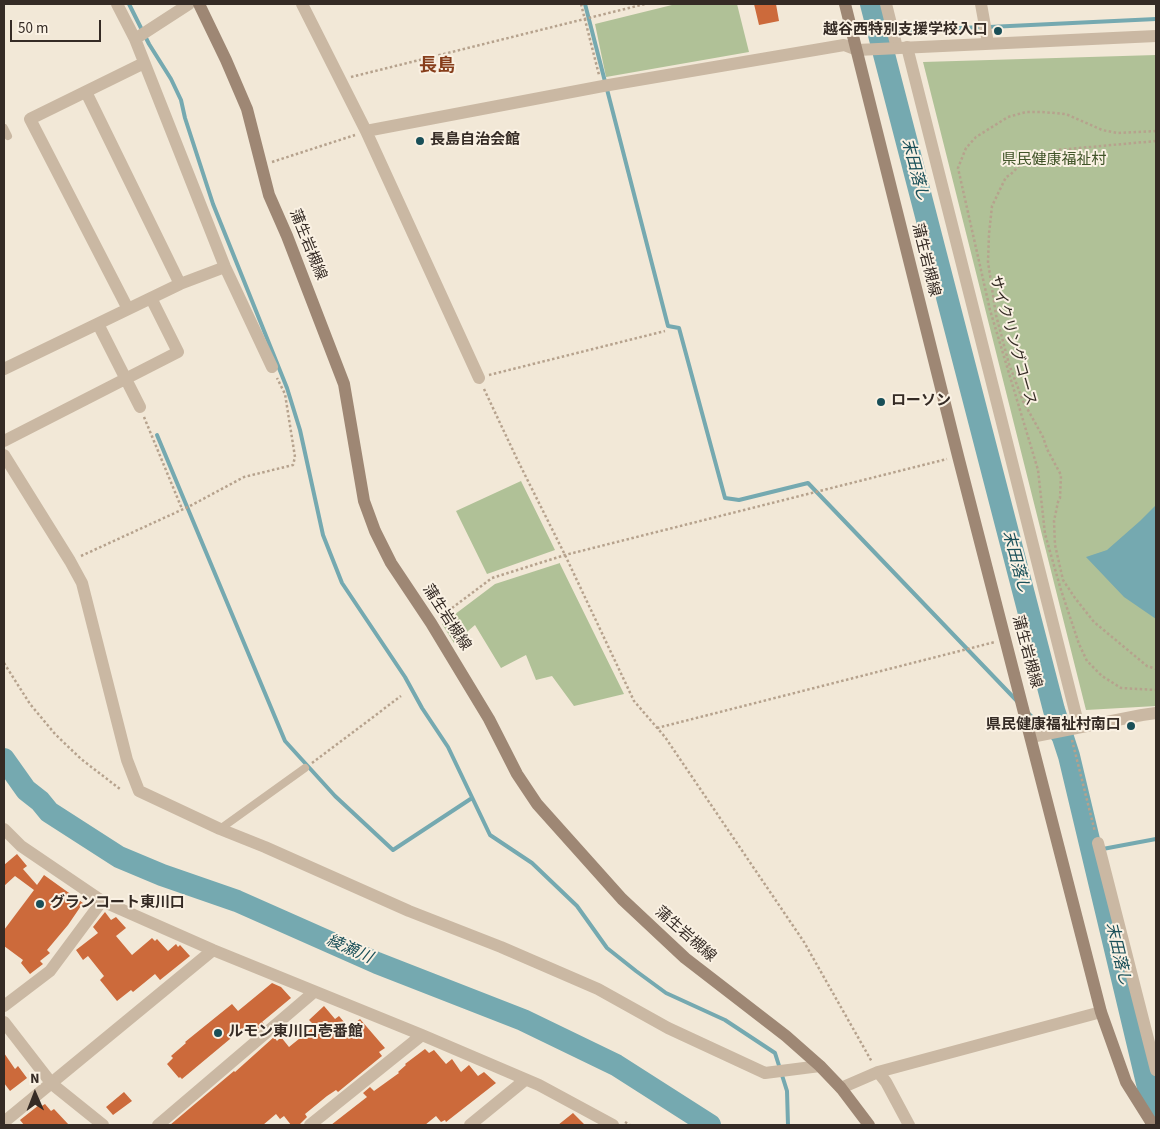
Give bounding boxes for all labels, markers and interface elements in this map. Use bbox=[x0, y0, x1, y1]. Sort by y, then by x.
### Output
scale bar bbox=[12, 10, 104, 42]
text: 50 m bbox=[18, 18, 48, 39]
place label: 越谷西特別支援学校入口 bbox=[823, 22, 988, 40]
marker: 越谷西特別支援学校入口 bbox=[992, 25, 1004, 37]
district label: 長島 bbox=[419, 56, 455, 78]
place label: 長島自治会館 bbox=[430, 132, 520, 150]
marker: 長島自治会館 bbox=[414, 135, 426, 147]
water label: 末田落し bbox=[896, 137, 932, 203]
park label: 県民健康福祉村 bbox=[1002, 152, 1106, 170]
street label: 蒲生岩槻線 bbox=[285, 207, 329, 283]
street label: 蒲生岩槻線 bbox=[907, 221, 943, 299]
street label: サイクリングコース bbox=[985, 274, 1039, 408]
place label: ローソン bbox=[891, 393, 951, 411]
marker: ローソン bbox=[875, 396, 887, 408]
water label: 末田落し bbox=[997, 529, 1033, 595]
street label: 蒲生岩槻線 bbox=[418, 582, 474, 654]
street label: 蒲生岩槻線 bbox=[1008, 613, 1044, 691]
place label: 県民健康福祉村南口 bbox=[986, 717, 1121, 735]
marker: 県民健康福祉村南口 bbox=[1125, 720, 1137, 732]
place label: グランコート東川口 bbox=[50, 895, 185, 913]
marker: グランコート東川口 bbox=[34, 898, 46, 910]
street label: 蒲生岩槻線 bbox=[651, 904, 719, 966]
water label: 末田落し bbox=[1100, 921, 1134, 987]
water label: 綾瀬川 bbox=[323, 931, 375, 969]
place label: ルモン東川口壱番館 bbox=[228, 1024, 363, 1042]
marker: ルモン東川口壱番館 bbox=[212, 1027, 224, 1039]
north arrow bbox=[10, 1069, 60, 1119]
text: N bbox=[30, 1069, 40, 1089]

